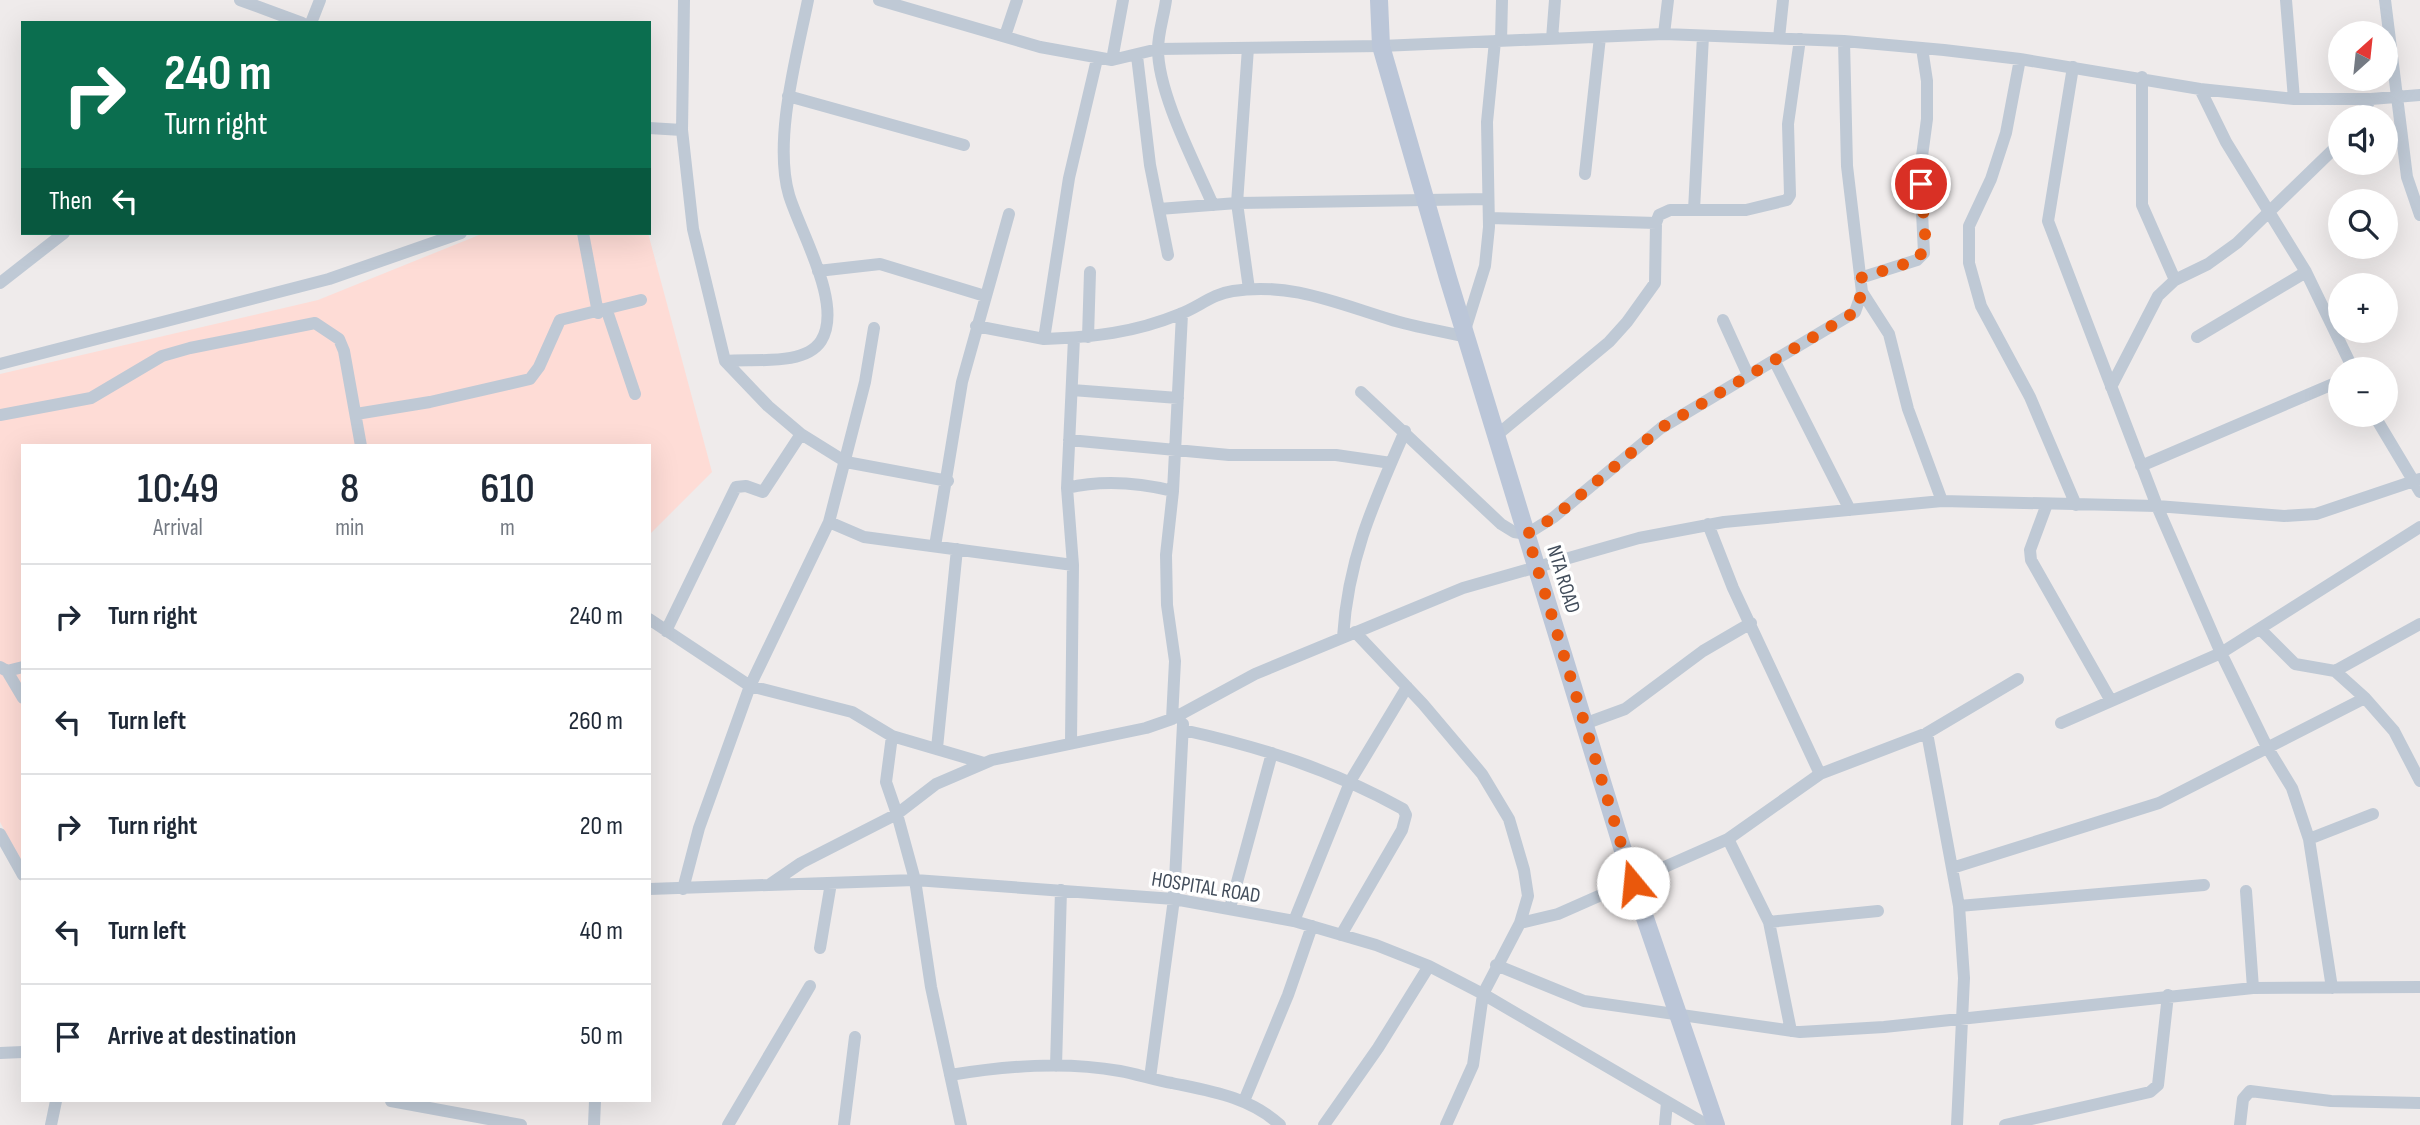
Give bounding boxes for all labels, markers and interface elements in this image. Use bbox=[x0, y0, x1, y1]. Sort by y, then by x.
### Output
north arrow bbox=[2328, 21, 2398, 91]
map controls bbox=[2328, 21, 2398, 427]
text: 240 m bbox=[164, 45, 272, 104]
icon: right bbox=[49, 49, 140, 140]
text: Turn right bbox=[164, 105, 268, 144]
button: sound bbox=[2328, 105, 2398, 175]
pin bbox=[1891, 154, 1951, 214]
icon: arrive bbox=[1902, 165, 1940, 203]
icon: left bbox=[106, 182, 144, 220]
text: Then bbox=[49, 186, 92, 217]
button: search bbox=[2328, 189, 2398, 259]
button: + bbox=[2328, 273, 2398, 343]
button: − bbox=[2328, 357, 2398, 427]
text: 10:49 bbox=[137, 464, 219, 515]
text: 8 bbox=[340, 464, 359, 515]
text: 610 bbox=[480, 464, 535, 515]
text: Arrival bbox=[153, 514, 203, 542]
text: min bbox=[335, 514, 364, 542]
text: m bbox=[500, 514, 515, 542]
street label: NTA ROAD bbox=[1541, 542, 1586, 616]
icon: right bbox=[49, 598, 87, 636]
text: Turn right bbox=[108, 601, 197, 632]
text: 240 m bbox=[569, 601, 623, 632]
icon: left bbox=[49, 703, 87, 741]
text: Turn left bbox=[108, 706, 186, 737]
text: 260 m bbox=[568, 706, 623, 737]
icon: right bbox=[49, 808, 87, 846]
text: Turn right bbox=[108, 811, 197, 842]
text: 20 m bbox=[580, 811, 623, 842]
position arrow bbox=[1596, 846, 1670, 920]
street label: HOSPITAL ROAD bbox=[1150, 867, 1262, 908]
icon: left bbox=[49, 913, 87, 951]
text: Turn left bbox=[108, 916, 186, 947]
text: 40 m bbox=[580, 916, 623, 947]
icon: arrive bbox=[49, 1018, 87, 1056]
text: Arrive at destination bbox=[108, 1021, 296, 1052]
text: 50 m bbox=[580, 1021, 623, 1052]

